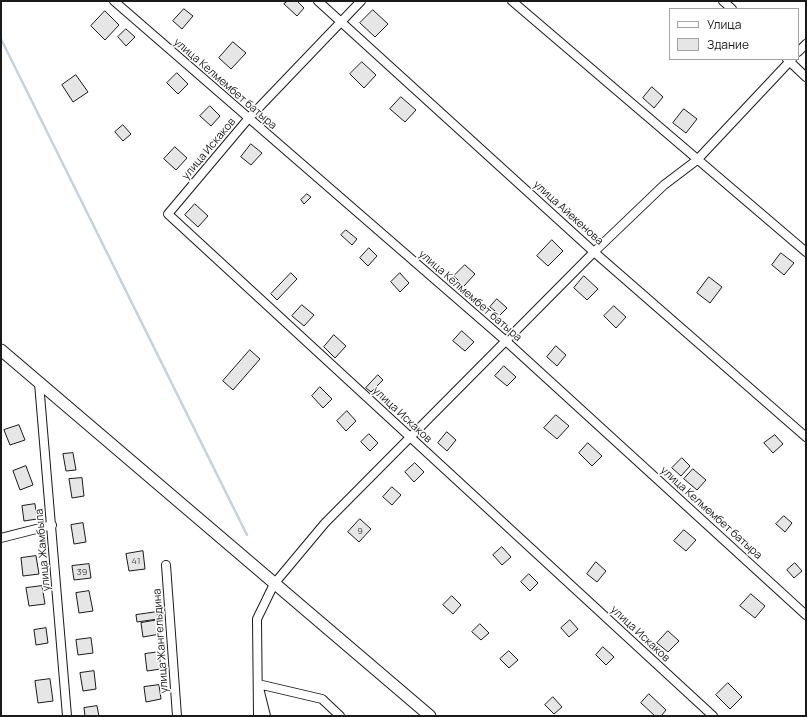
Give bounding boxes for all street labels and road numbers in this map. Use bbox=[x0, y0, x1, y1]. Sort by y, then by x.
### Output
street label: улица Келмембет батыра bbox=[171, 36, 279, 132]
street label: улица Искаков bbox=[179, 116, 239, 182]
street label: улица Айекенова bbox=[530, 178, 606, 248]
street label: улица Келмембет батыра bbox=[416, 248, 524, 344]
street label: улица Искаков bbox=[370, 384, 434, 446]
street label: улица Келмембет батыра bbox=[657, 464, 765, 562]
street label: улица Жамбыла bbox=[33, 508, 53, 592]
street label: улица Жангельдина bbox=[151, 588, 171, 694]
street label: улица Искаков bbox=[608, 603, 672, 665]

